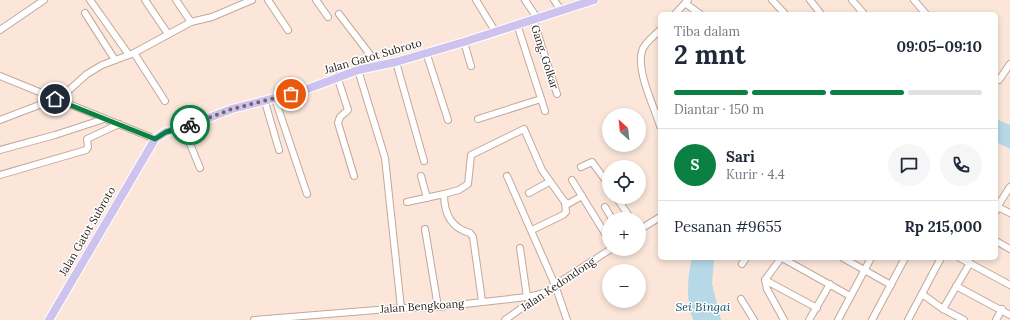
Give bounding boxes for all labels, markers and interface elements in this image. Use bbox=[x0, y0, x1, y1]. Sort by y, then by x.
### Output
street label: Gang. Golkar bbox=[528, 23, 562, 91]
text: Tiba dalam bbox=[674, 23, 740, 40]
street label: Jalan Gatot Subroto bbox=[322, 35, 423, 77]
text: 09:05–09:10 bbox=[896, 37, 982, 56]
text: 2 mnt bbox=[674, 38, 746, 71]
pin bbox=[274, 77, 308, 111]
pin bbox=[38, 82, 72, 116]
icon: bag bbox=[280, 83, 302, 105]
icon: home bbox=[44, 88, 66, 110]
text: Diantar · 150 m bbox=[674, 101, 764, 118]
courier bbox=[170, 105, 210, 145]
north arrow bbox=[602, 108, 646, 152]
map controls bbox=[602, 108, 646, 308]
icon: bike bbox=[179, 114, 201, 136]
button: chat bbox=[888, 144, 930, 186]
button: phone bbox=[940, 144, 982, 186]
text: Sari bbox=[726, 147, 755, 166]
text: S bbox=[691, 155, 699, 174]
button: locate bbox=[602, 160, 646, 204]
text: Kurir · 4.4 bbox=[726, 166, 785, 183]
street label: Jalan Gatot Subroto bbox=[55, 184, 118, 279]
button: + bbox=[602, 212, 646, 256]
text: Pesanan #9655 bbox=[674, 217, 782, 236]
text: Rp 215,000 bbox=[905, 217, 982, 236]
street label: Jalan Kedondong bbox=[517, 253, 599, 315]
button: − bbox=[602, 264, 646, 308]
street label: Jalan Bengkoang bbox=[378, 296, 465, 316]
water label: Sei Bingai bbox=[676, 299, 731, 314]

